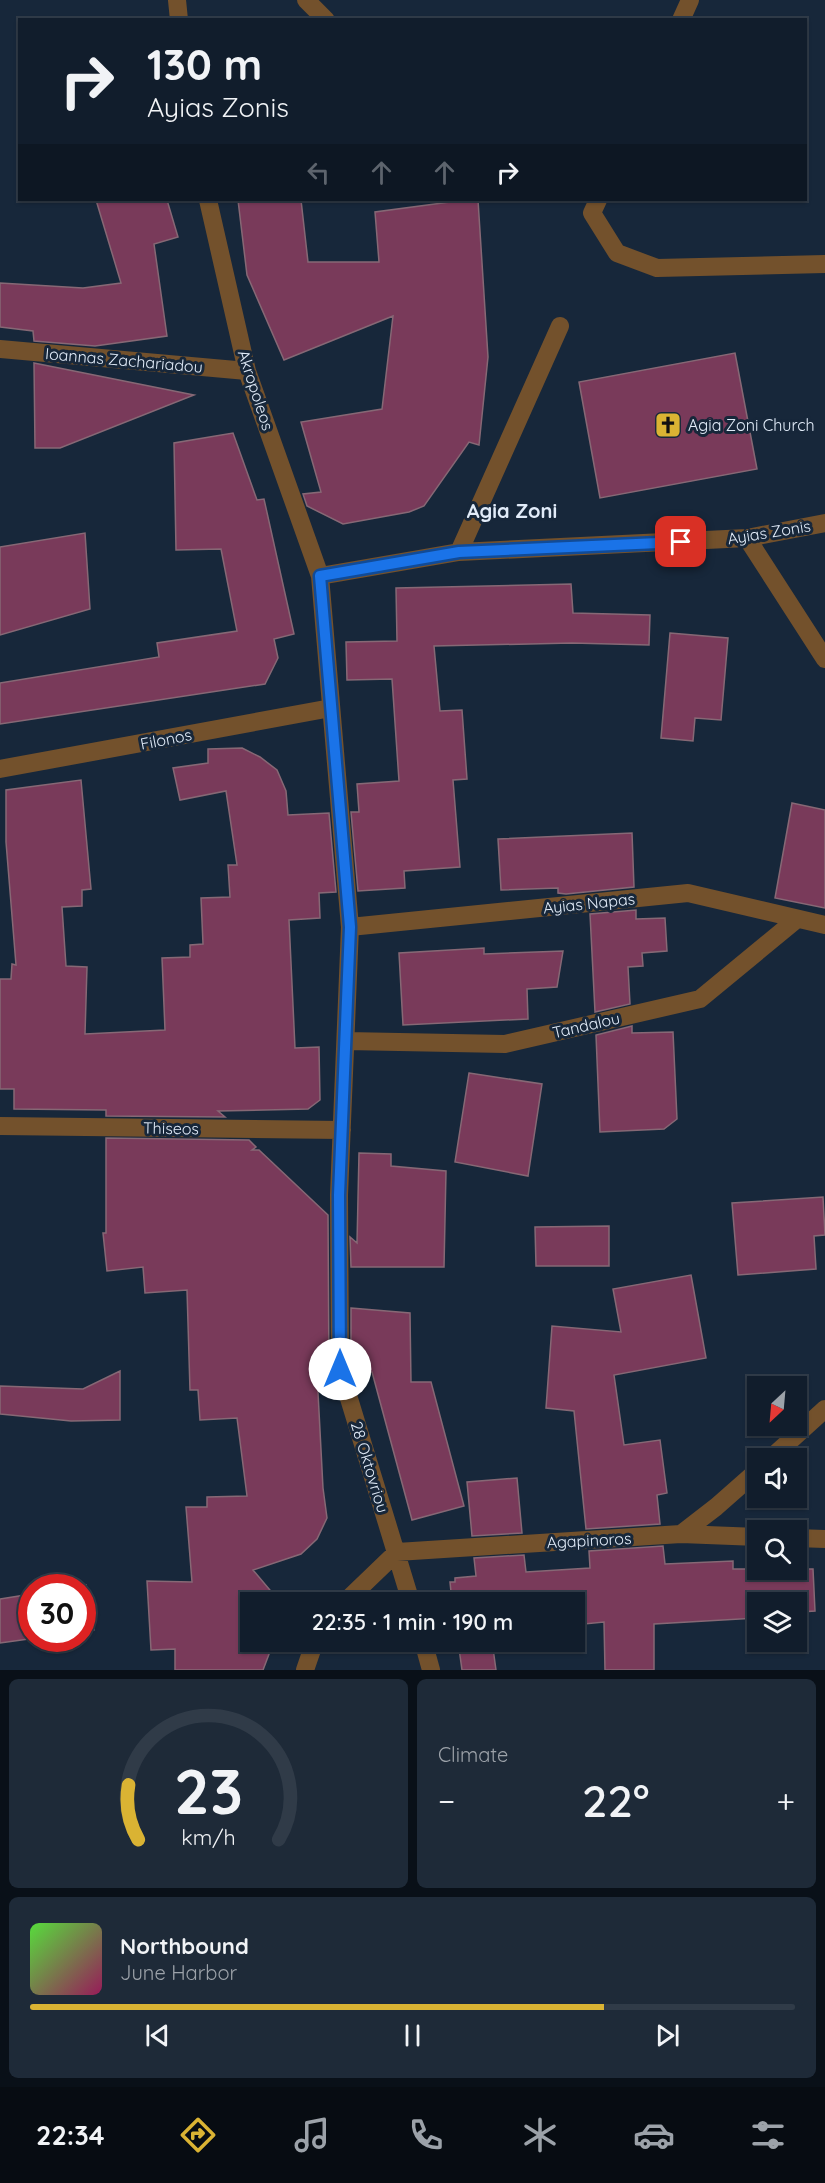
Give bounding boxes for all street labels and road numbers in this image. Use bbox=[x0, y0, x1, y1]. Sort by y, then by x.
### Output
street label: Ioannas Zachariadou bbox=[44, 343, 204, 377]
street label: Akropoleos bbox=[234, 347, 278, 433]
street label: Ayias Zonis bbox=[726, 516, 812, 548]
street label: Filonos bbox=[139, 724, 193, 754]
street label: Ayias Napas bbox=[542, 888, 636, 918]
street label: Tandalou bbox=[550, 1008, 622, 1042]
street label: Thiseos bbox=[143, 1118, 199, 1138]
street label: 28 Oktovriou bbox=[347, 1419, 393, 1515]
street label: Agapinoros bbox=[546, 1528, 632, 1552]

